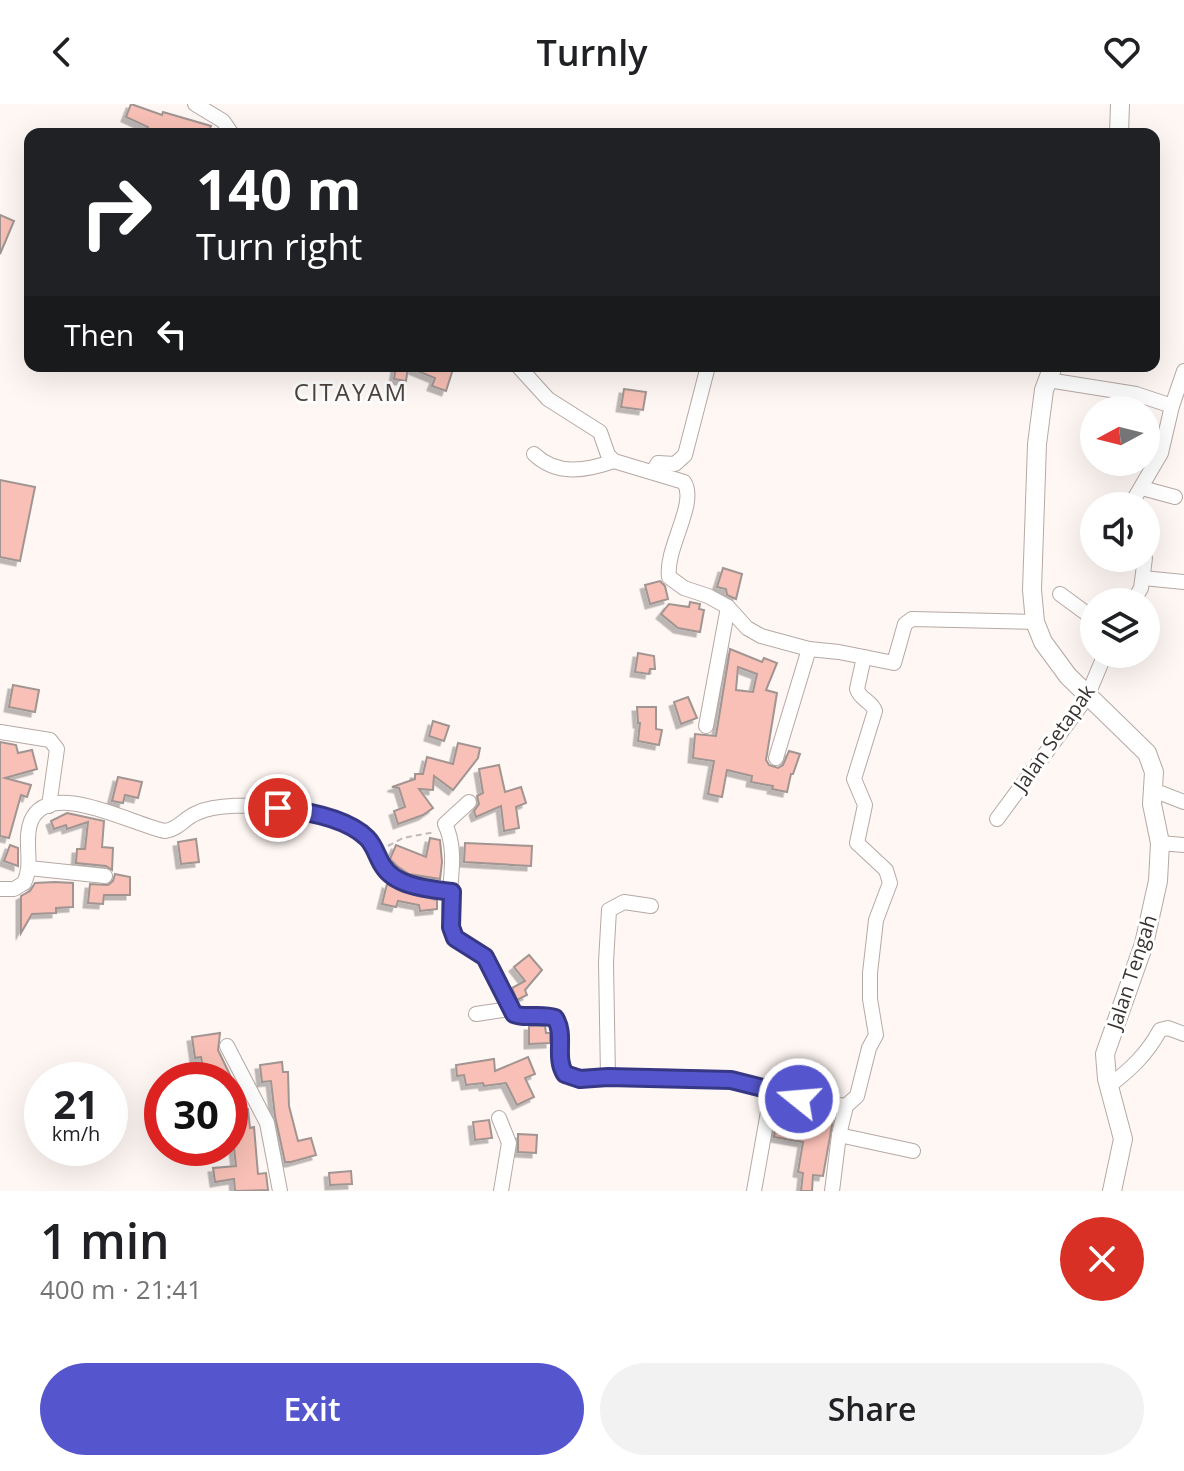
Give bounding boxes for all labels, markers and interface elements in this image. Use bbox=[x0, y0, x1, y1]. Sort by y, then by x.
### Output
text: Turnly bbox=[537, 28, 647, 77]
icon: back bbox=[40, 30, 84, 74]
icon: heart bbox=[1100, 30, 1144, 74]
text: 140 m bbox=[196, 150, 362, 226]
icon: right bbox=[64, 160, 168, 264]
text: Turn right bbox=[196, 222, 362, 271]
icon: left bbox=[150, 312, 194, 356]
text: Then bbox=[64, 314, 134, 355]
district label: CITAYAM bbox=[294, 375, 408, 408]
north arrow bbox=[1080, 396, 1160, 476]
map controls bbox=[1080, 396, 1160, 668]
button: sound bbox=[1080, 492, 1160, 572]
button: layers bbox=[1080, 588, 1160, 668]
street label: Jalan Setapak bbox=[1006, 679, 1101, 798]
pin bbox=[244, 774, 312, 842]
icon: arrive bbox=[256, 786, 300, 830]
street label: Jalan Tengah bbox=[1100, 911, 1163, 1034]
position arrow bbox=[757, 1057, 841, 1141]
speed limit sign: 30 bbox=[144, 1062, 248, 1166]
text: 21 bbox=[53, 1076, 99, 1131]
text: km/h bbox=[52, 1120, 100, 1147]
text: 1 min bbox=[40, 1208, 170, 1273]
button: close bbox=[1060, 1217, 1144, 1301]
text: 400 m · 21:41 bbox=[40, 1271, 202, 1307]
button: Exit bbox=[40, 1363, 584, 1455]
button: Share bbox=[600, 1363, 1144, 1455]

